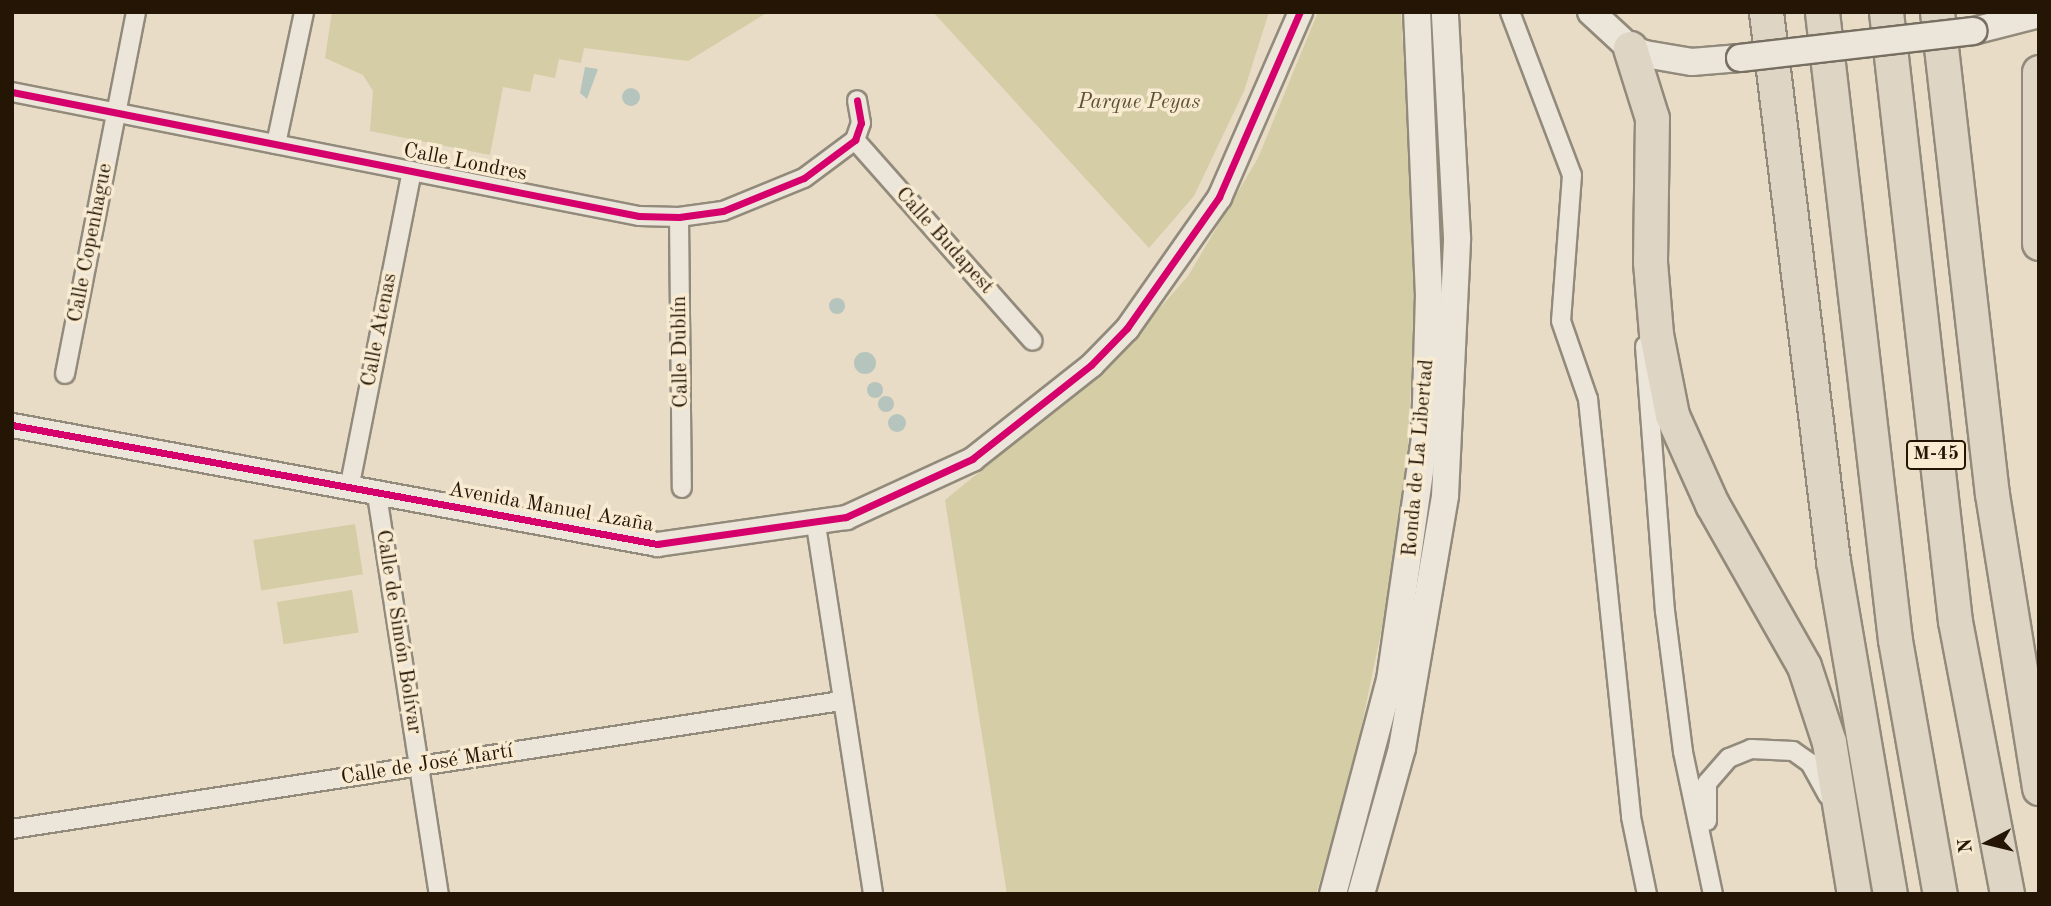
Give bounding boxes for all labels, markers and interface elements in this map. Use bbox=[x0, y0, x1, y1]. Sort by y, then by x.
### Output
park label: Parque Peyas bbox=[1078, 90, 1200, 116]
street label: Calle Londres bbox=[401, 139, 529, 187]
street label: Calle Copenhague bbox=[63, 161, 119, 325]
street label: Calle Budapest bbox=[889, 182, 999, 300]
street label: Calle Atenas bbox=[357, 271, 403, 389]
street label: Calle Dublín bbox=[667, 296, 695, 408]
street label: Ronda de La Libertad bbox=[1398, 358, 1440, 558]
road number: M-45 bbox=[1904, 440, 1968, 470]
street label: Avenida Manuel Azaña bbox=[446, 478, 656, 538]
street label: Calle de Simón Bolívar bbox=[369, 528, 427, 736]
street label: Calle de José Martí bbox=[339, 739, 515, 791]
north arrow bbox=[1953, 808, 2023, 878]
text: N bbox=[1956, 837, 1977, 854]

